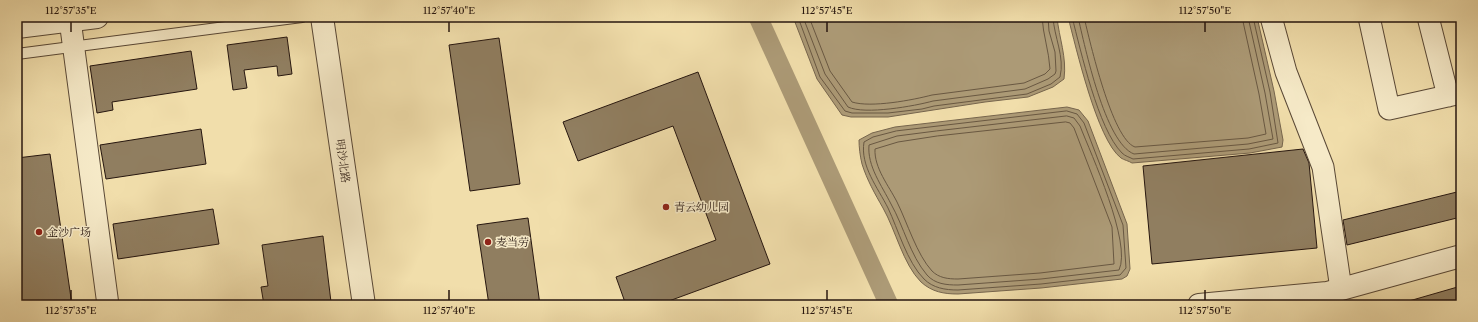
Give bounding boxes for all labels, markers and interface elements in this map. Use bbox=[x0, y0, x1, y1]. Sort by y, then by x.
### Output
text: 112°57'35"E bbox=[45, 4, 97, 17]
text: 112°57'40"E bbox=[423, 4, 475, 17]
text: 112°57'45"E bbox=[801, 4, 853, 17]
text: 112°57'50"E bbox=[1179, 4, 1231, 17]
street label: 明沙北路 bbox=[333, 138, 353, 184]
place label: 青云幼儿园 bbox=[674, 200, 729, 214]
marker: 青云幼儿园 bbox=[661, 202, 671, 212]
place label: 金沙广场 bbox=[47, 225, 91, 239]
marker: 金沙广场 bbox=[34, 227, 44, 237]
place label: 麦当劳 bbox=[496, 235, 529, 249]
marker: 麦当劳 bbox=[483, 237, 493, 247]
text: 112°57'35"E bbox=[45, 304, 97, 317]
text: 112°57'40"E bbox=[423, 304, 475, 317]
text: 112°57'45"E bbox=[801, 304, 853, 317]
text: 112°57'50"E bbox=[1179, 304, 1231, 317]

